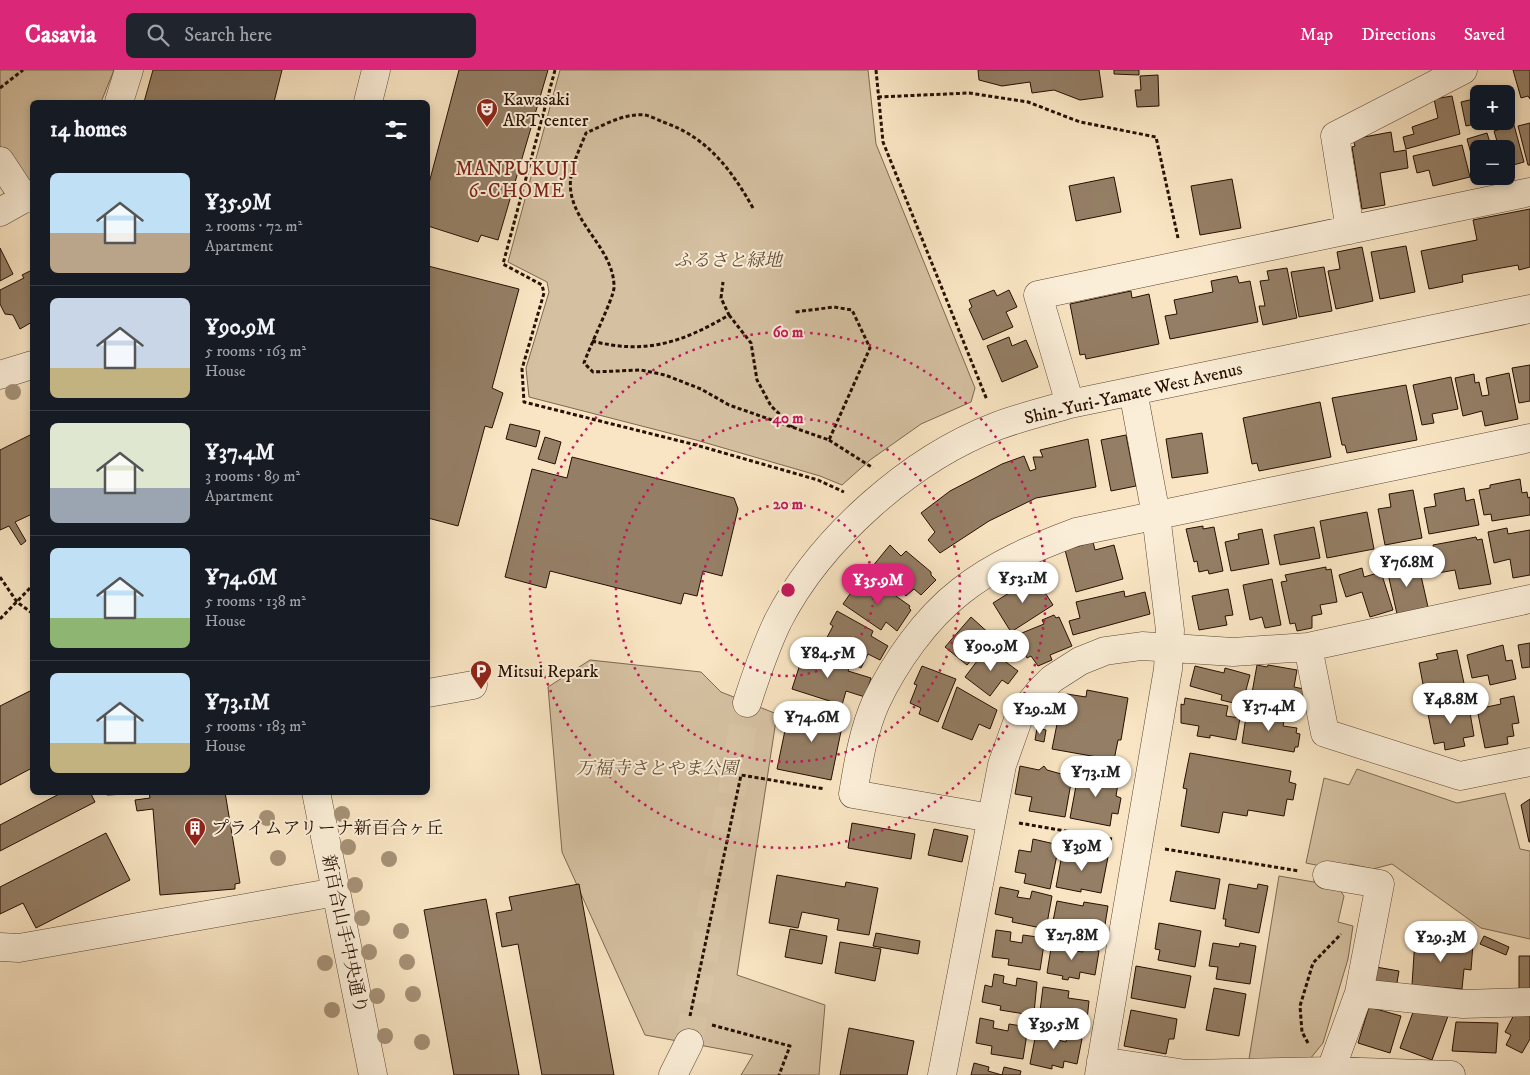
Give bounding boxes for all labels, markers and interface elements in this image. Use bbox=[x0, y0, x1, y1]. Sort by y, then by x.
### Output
search box bbox=[126, 13, 476, 58]
text: Casavia bbox=[25, 20, 96, 50]
icon: search bbox=[144, 21, 172, 49]
text: Search here bbox=[184, 24, 272, 47]
text: Map bbox=[1300, 24, 1333, 46]
text: Directions bbox=[1361, 24, 1436, 46]
text: Saved bbox=[1464, 24, 1505, 46]
map controls bbox=[1470, 85, 1515, 185]
button: + bbox=[1470, 85, 1515, 130]
place label: Kawasaki ART center bbox=[503, 89, 589, 132]
theatre icon: Kawasaki ART center bbox=[475, 97, 499, 128]
icon: filters bbox=[382, 116, 410, 144]
text: 14 homes bbox=[50, 117, 127, 143]
button: − bbox=[1470, 140, 1515, 185]
district label: MANPUKUJI 6-CHOME bbox=[455, 158, 579, 203]
text: ¥35.9M bbox=[205, 190, 271, 216]
icon: home bbox=[90, 193, 150, 253]
text: 2 rooms · 72 m² bbox=[205, 216, 302, 236]
text: Apartment bbox=[205, 236, 273, 256]
park label: ふるさと緑地 bbox=[674, 250, 784, 272]
text: ¥90.9M bbox=[205, 315, 276, 341]
icon: home bbox=[90, 318, 150, 378]
text: 60 m bbox=[773, 323, 804, 342]
text: 5 rooms · 163 m² bbox=[205, 341, 306, 361]
street label: Shin-Yuri-Yamate West Avenus bbox=[1022, 358, 1244, 430]
text: House bbox=[205, 361, 246, 381]
text: 40 m bbox=[771, 409, 804, 428]
text: ¥37.4M bbox=[205, 440, 274, 466]
icon: home bbox=[90, 443, 150, 503]
text: 3 rooms · 89 m² bbox=[205, 466, 300, 486]
text: Apartment bbox=[205, 486, 273, 506]
text: 20 m bbox=[773, 495, 804, 514]
pin: ¥76.8M bbox=[1366, 546, 1448, 588]
text: ¥76.8M bbox=[1380, 552, 1434, 572]
pin: ¥53.1M bbox=[982, 562, 1064, 604]
pin: ¥35.9M bbox=[837, 564, 919, 606]
text: ¥74.6M bbox=[205, 565, 278, 591]
icon: home bbox=[90, 568, 150, 628]
text: ¥53.1M bbox=[999, 568, 1047, 588]
text: ¥35.9M bbox=[853, 570, 903, 590]
centre of rings bbox=[779, 581, 797, 599]
text: 5 rooms · 138 m² bbox=[205, 591, 306, 611]
text: House bbox=[205, 611, 246, 631]
pin: ¥90.9M bbox=[950, 630, 1032, 672]
pin: ¥84.5M bbox=[787, 636, 869, 679]
text: ¥90.9M bbox=[964, 636, 1018, 656]
text: ¥84.5M bbox=[801, 643, 855, 663]
parking icon: Mitsui Repark bbox=[469, 659, 493, 690]
place label: Mitsui Repark bbox=[497, 661, 599, 683]
pin: ¥48.8M bbox=[1410, 682, 1492, 725]
text: ¥48.8M bbox=[1424, 689, 1478, 709]
text: ¥73.1M bbox=[205, 690, 270, 716]
pin: ¥37.4M bbox=[1228, 690, 1310, 732]
pin: ¥29.2M bbox=[999, 692, 1081, 735]
icon: home bbox=[90, 693, 150, 753]
text: ¥37.4M bbox=[1243, 696, 1295, 716]
text: ¥29.2M bbox=[1014, 699, 1066, 719]
pin: ¥74.6M bbox=[771, 700, 853, 743]
text: ¥74.6M bbox=[784, 707, 840, 727]
text: 5 rooms · 183 m² bbox=[205, 716, 306, 736]
text: House bbox=[205, 736, 246, 756]
pin: ¥73.1M bbox=[1055, 756, 1137, 798]
park label: 万福寺さとやま公園 bbox=[576, 758, 741, 780]
text: ¥73.1M bbox=[1071, 762, 1121, 782]
building icon: プライムアリーナ新百合ヶ丘 bbox=[183, 816, 207, 847]
place label: プライムアリーナ新百合ヶ丘 bbox=[211, 818, 444, 840]
pin: ¥39M bbox=[1052, 830, 1112, 872]
text: ¥39M bbox=[1062, 836, 1102, 856]
street label: 新百合山手中央通り bbox=[316, 853, 372, 1016]
pin: ¥27.8M bbox=[1031, 918, 1113, 961]
pin: ¥29.3M bbox=[1400, 920, 1482, 963]
text: ¥27.8M bbox=[1046, 925, 1098, 945]
text: ¥29.3M bbox=[1416, 927, 1466, 947]
pin: ¥39.5M bbox=[1013, 1008, 1095, 1050]
text: ¥39.5M bbox=[1029, 1014, 1079, 1034]

